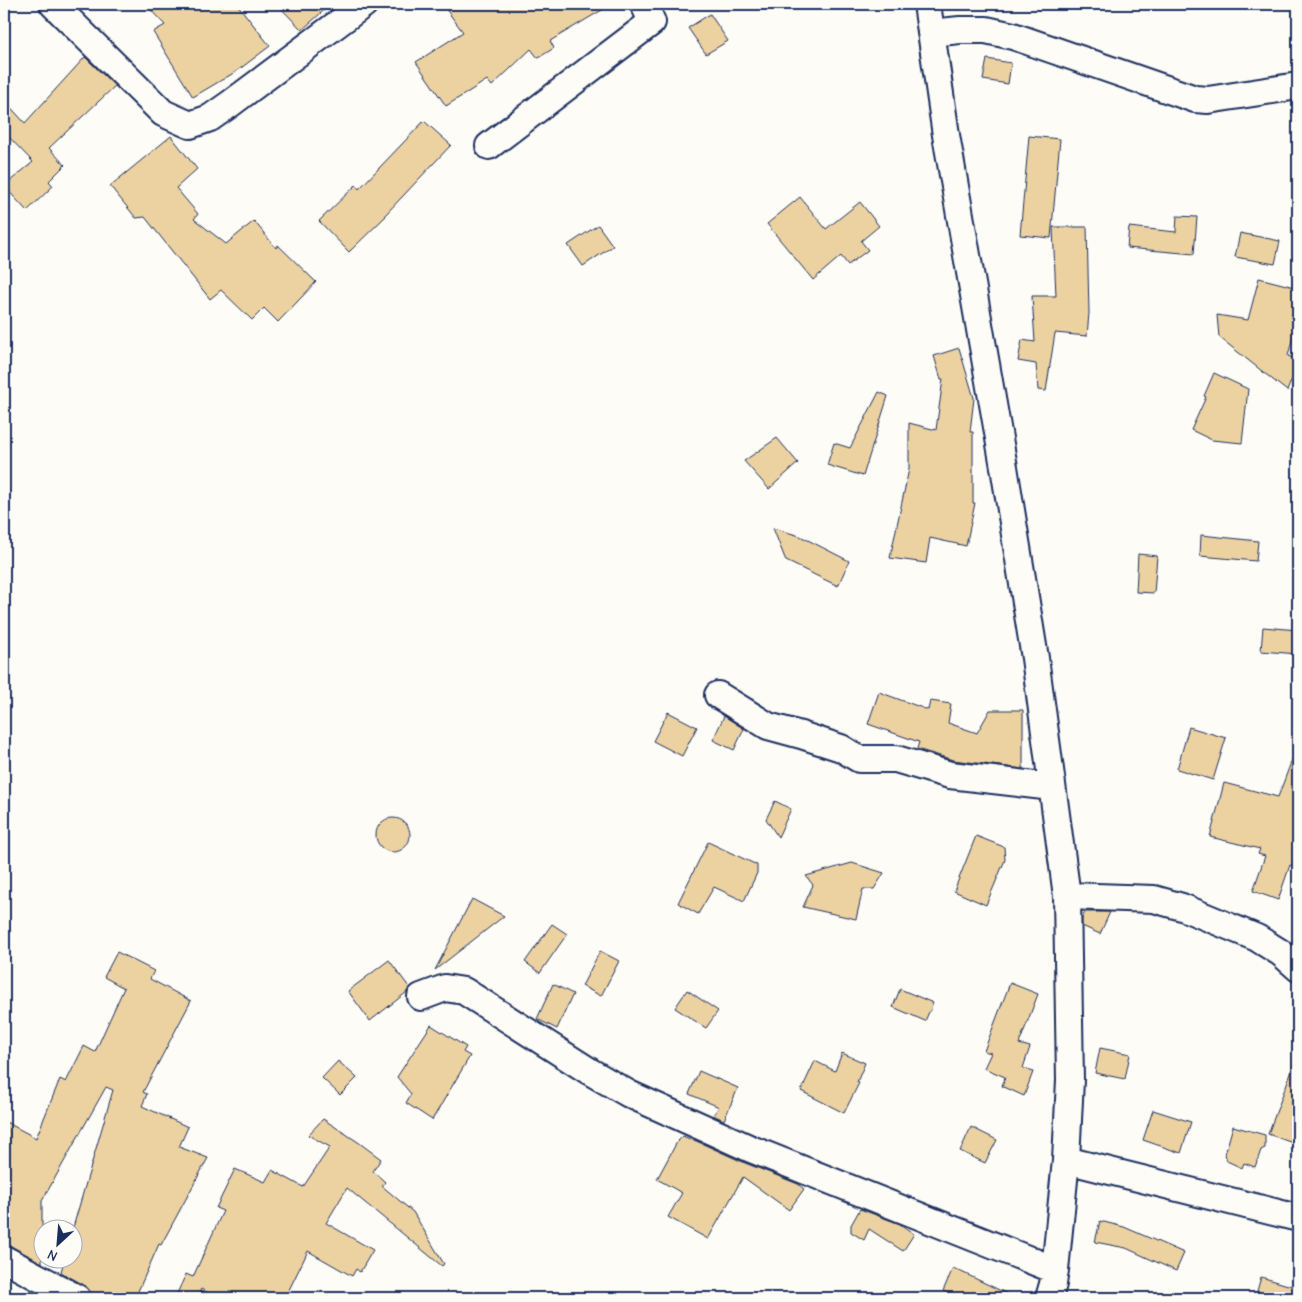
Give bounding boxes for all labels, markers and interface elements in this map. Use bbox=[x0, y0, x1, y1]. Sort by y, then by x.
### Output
north arrow bbox=[32, 1220, 82, 1270]
text: N bbox=[45, 1246, 60, 1265]

